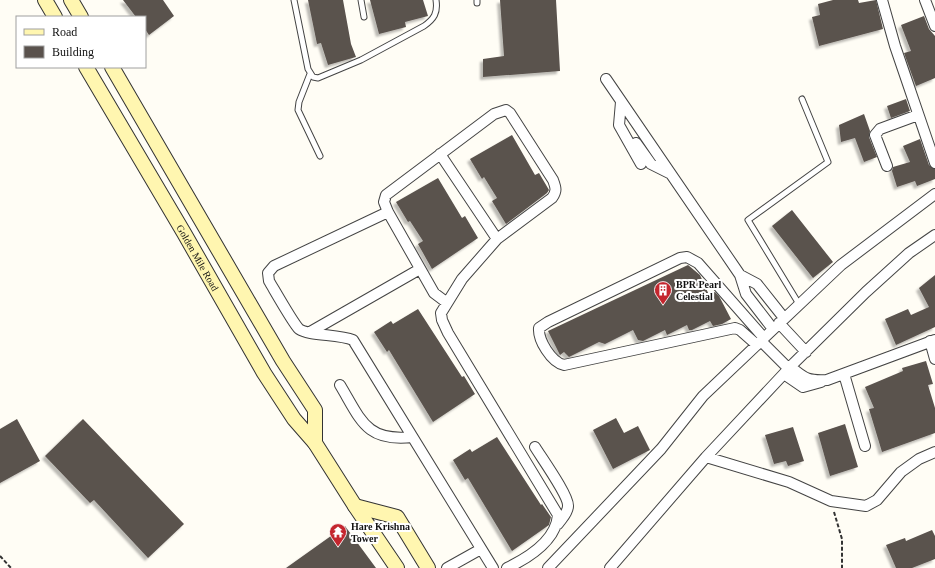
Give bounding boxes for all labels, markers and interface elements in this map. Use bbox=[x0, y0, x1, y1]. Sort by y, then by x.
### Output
legend bbox=[16, 16, 146, 68]
text: Road bbox=[52, 25, 77, 39]
text: Building bbox=[52, 45, 94, 59]
street label: Golden Mile Road bbox=[174, 223, 221, 293]
place label: BPR Pearl Celestial bbox=[676, 279, 721, 302]
building icon: BPR Pearl Celestial bbox=[653, 280, 673, 305]
place label: Hare Krishna Tower bbox=[351, 521, 410, 544]
temple icon: Hare Krishna Tower bbox=[328, 522, 348, 547]

